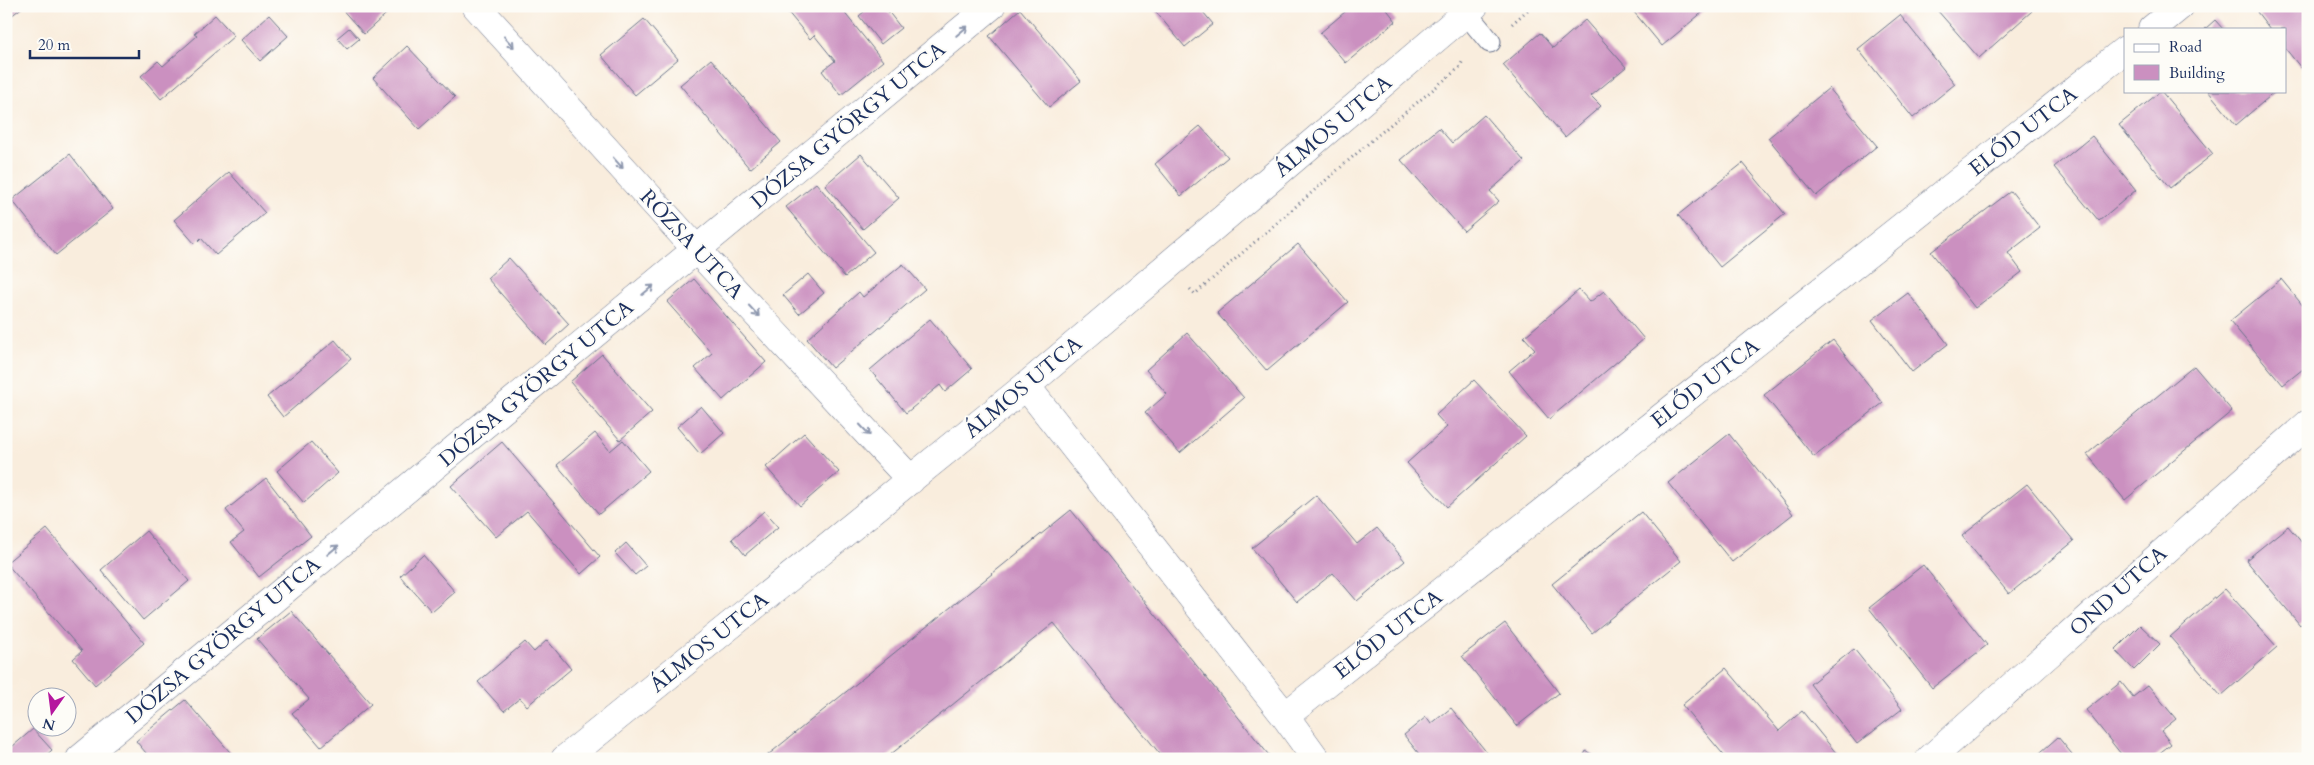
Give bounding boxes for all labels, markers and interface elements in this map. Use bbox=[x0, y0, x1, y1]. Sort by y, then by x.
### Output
one-way arrow bbox=[955, 25, 968, 36]
scale bar bbox=[30, 28, 139, 60]
legend bbox=[2124, 28, 2286, 92]
street label: DÓZSA GYÖRGY UTCA bbox=[744, 34, 952, 216]
text: 20 m bbox=[38, 35, 70, 55]
one-way arrow bbox=[503, 36, 515, 49]
text: Road bbox=[2169, 37, 2202, 57]
text: Building bbox=[2169, 63, 2225, 83]
street label: ÁLMOS UTCA bbox=[1268, 69, 1398, 184]
street label: ELŐD UTCA bbox=[1963, 79, 2084, 183]
one-way arrow bbox=[612, 157, 624, 170]
street label: RÓZSA UTCA bbox=[633, 182, 751, 306]
one-way arrow bbox=[641, 285, 654, 296]
street label: DÓZSA GYÖRGY UTCA bbox=[432, 292, 640, 474]
one-way arrow bbox=[748, 305, 760, 318]
street label: ÁLMOS UTCA bbox=[958, 330, 1088, 445]
street label: ELŐD UTCA bbox=[1645, 331, 1766, 435]
one-way arrow bbox=[859, 424, 871, 436]
street label: OND UTCA bbox=[2063, 540, 2174, 643]
one-way arrow bbox=[327, 544, 340, 555]
street label: DÓZSA GYÖRGY UTCA bbox=[119, 549, 327, 731]
street label: ELŐD UTCA bbox=[1328, 582, 1449, 686]
street label: ÁLMOS UTCA bbox=[644, 585, 775, 699]
north arrow bbox=[28, 688, 78, 738]
text: N bbox=[41, 713, 57, 735]

